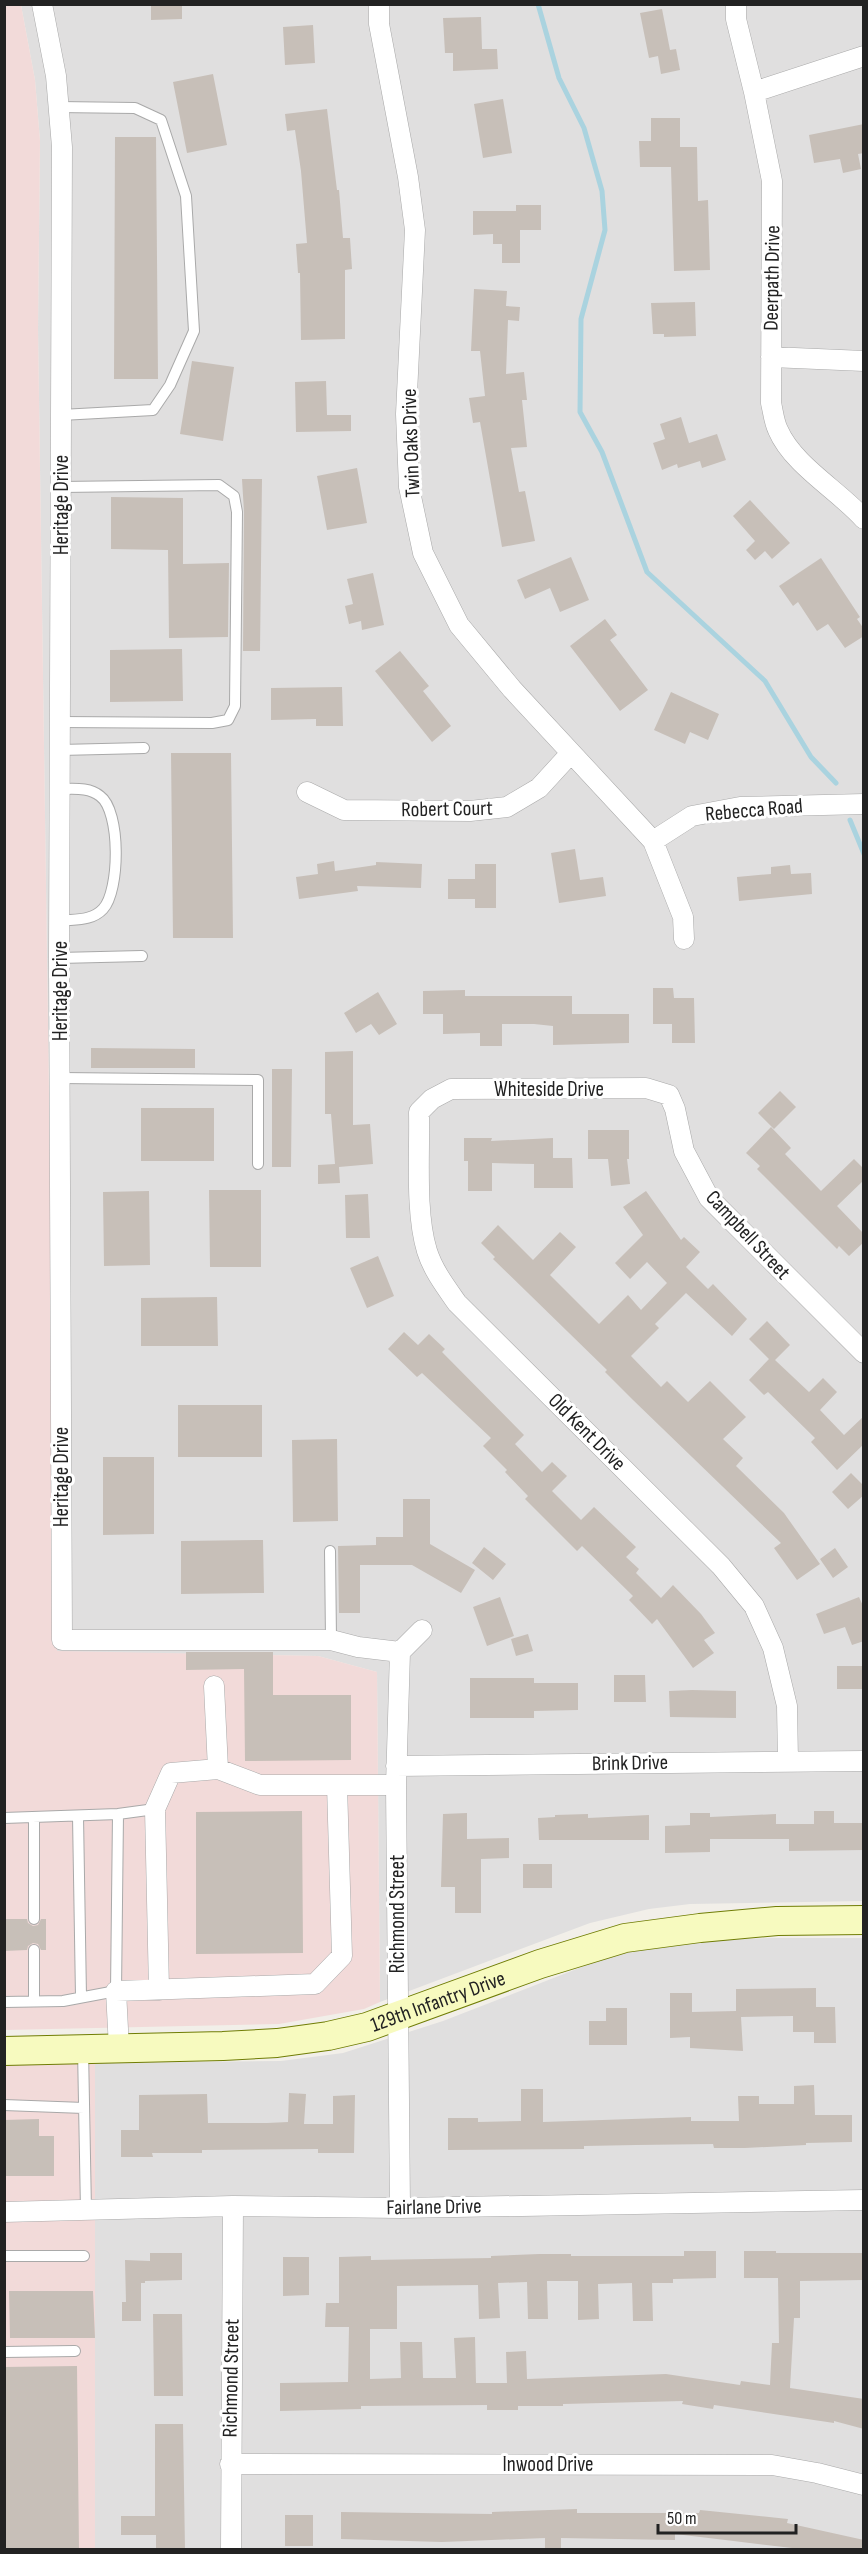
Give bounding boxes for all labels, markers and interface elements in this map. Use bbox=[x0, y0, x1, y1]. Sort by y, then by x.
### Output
street label: Deerpath Drive bbox=[759, 225, 785, 331]
street label: Twin Oaks Drive bbox=[397, 388, 425, 498]
street label: Heritage Drive bbox=[49, 455, 74, 555]
street label: Rebecca Road bbox=[704, 793, 804, 827]
street label: Robert Court bbox=[401, 796, 493, 822]
street label: Heritage Drive bbox=[48, 941, 73, 1041]
street label: Whiteside Drive bbox=[494, 1077, 604, 1102]
street label: Campbell Street bbox=[700, 1185, 796, 1285]
street label: Old Kent Drive bbox=[543, 1388, 631, 1476]
street label: Heritage Drive bbox=[49, 1427, 74, 1527]
street label: Brink Drive bbox=[592, 1750, 668, 1776]
street label: Richmond Street bbox=[385, 1855, 410, 1973]
street label: 129th Infantry Drive bbox=[367, 1965, 509, 2037]
street label: Fairlane Drive bbox=[386, 2194, 482, 2220]
street label: Richmond Street bbox=[217, 2318, 245, 2438]
street label: Inwood Drive bbox=[502, 2452, 594, 2477]
scale bar bbox=[658, 2497, 796, 2535]
text: 50 m bbox=[667, 2508, 697, 2529]

